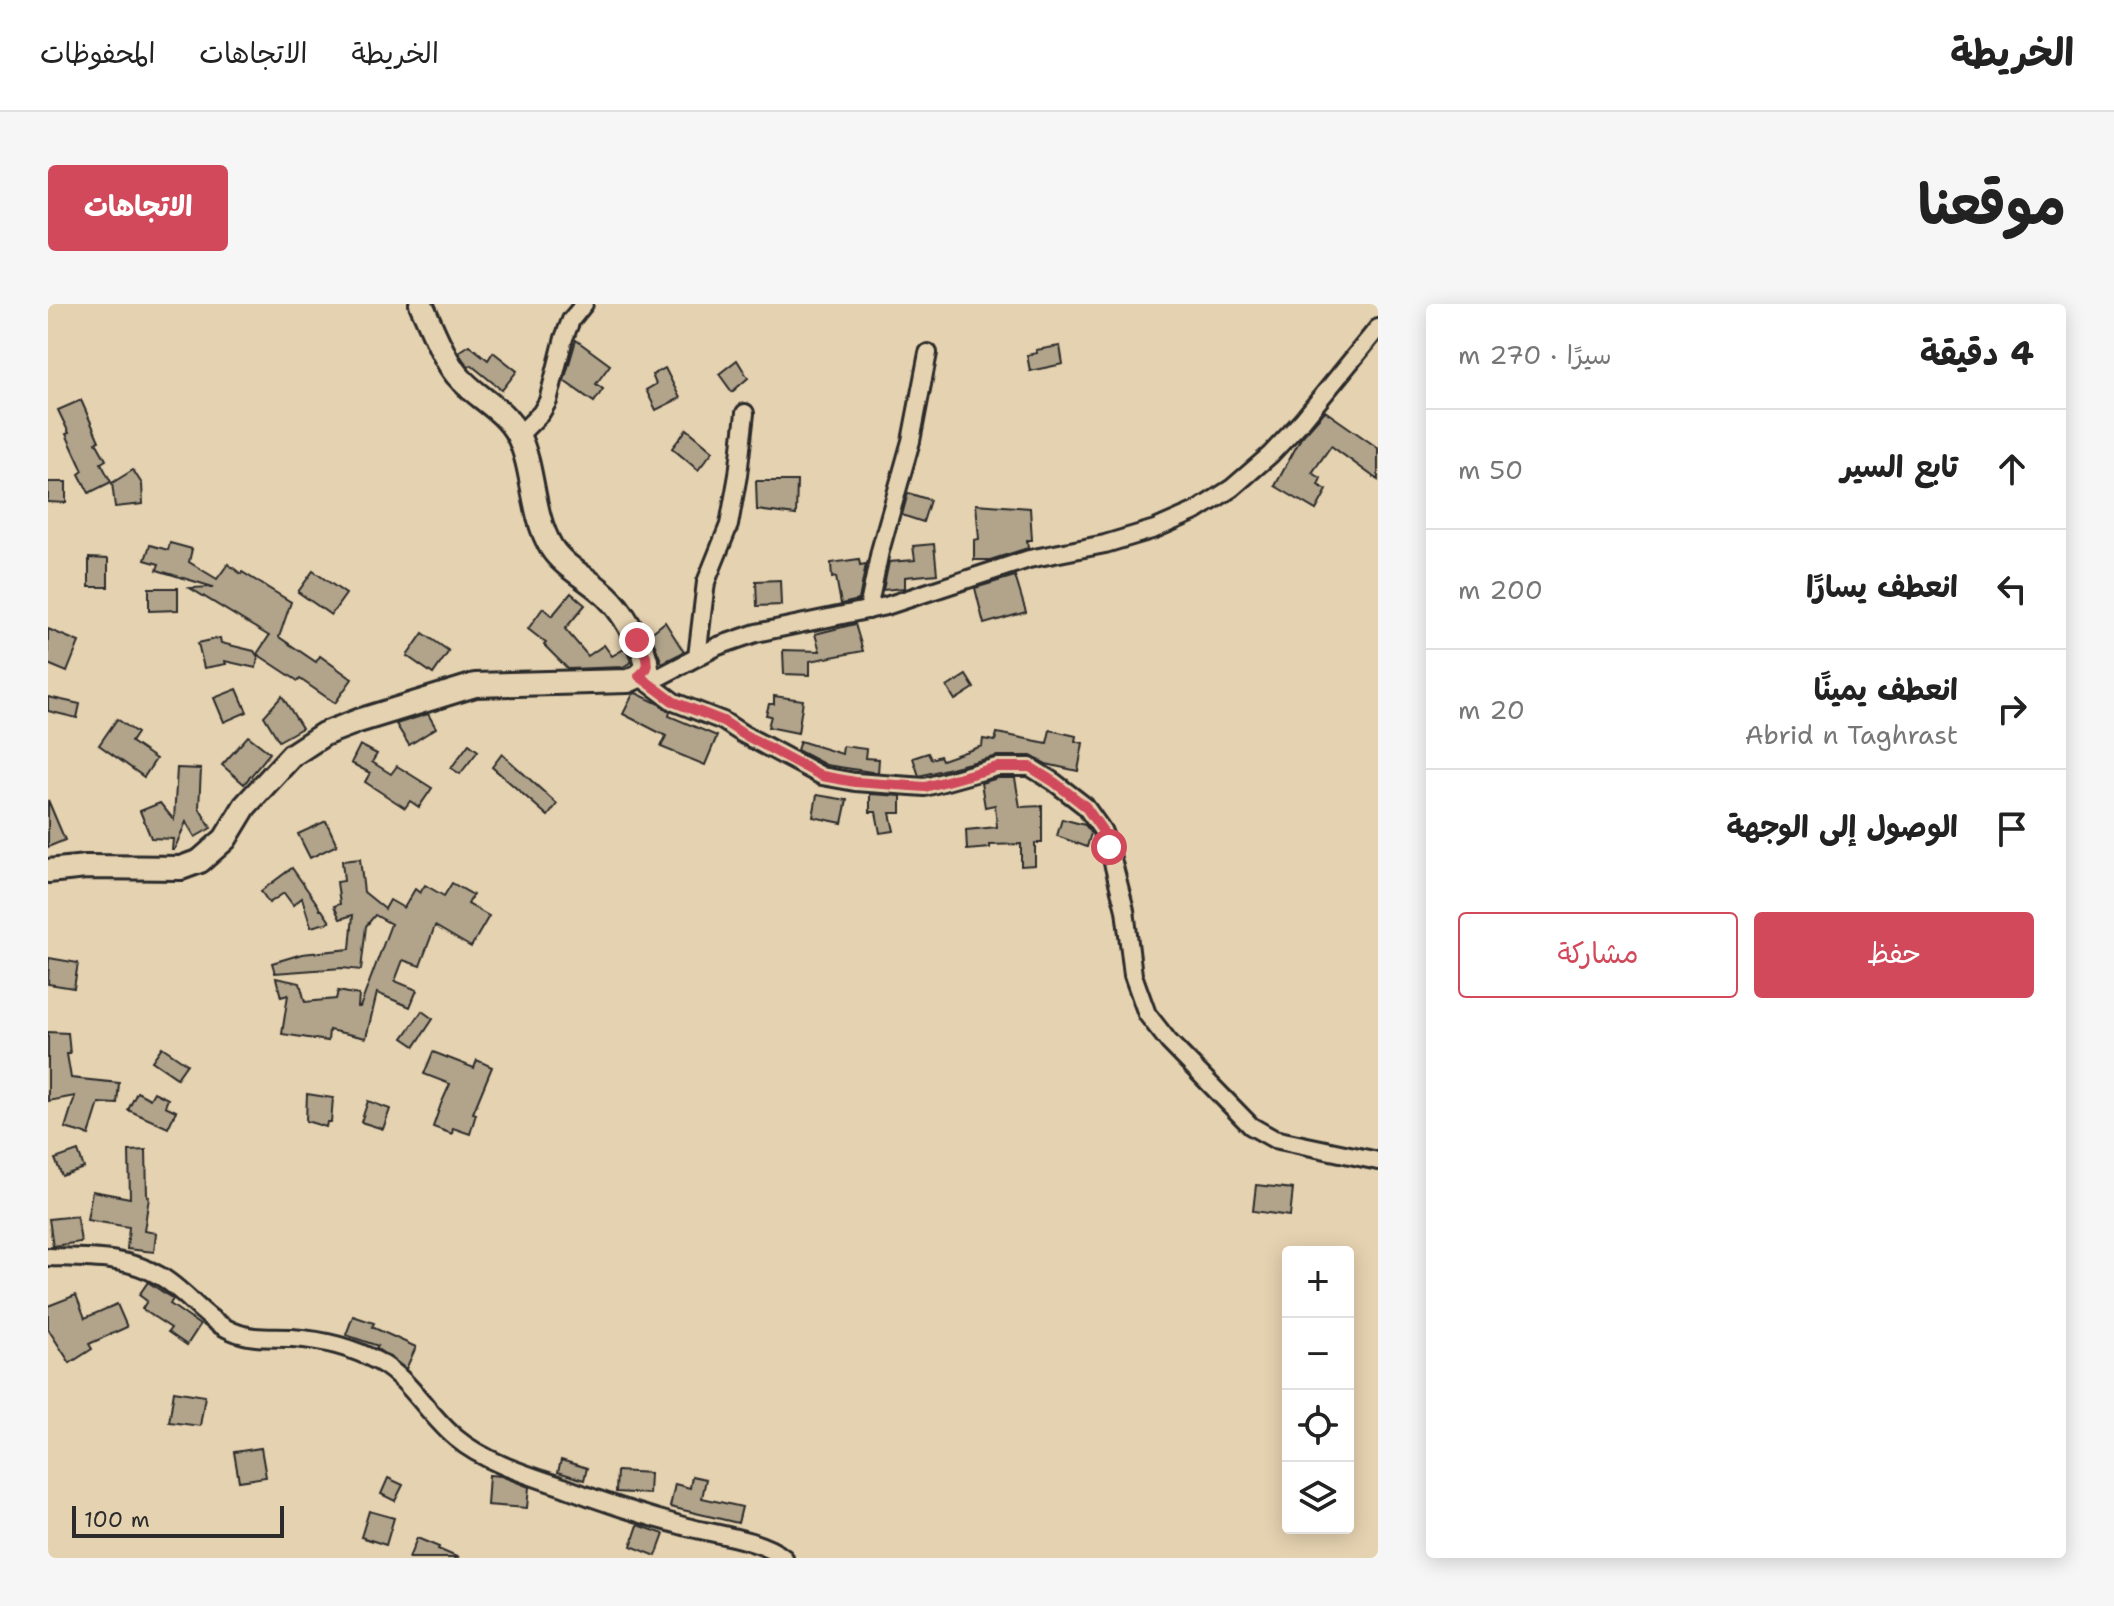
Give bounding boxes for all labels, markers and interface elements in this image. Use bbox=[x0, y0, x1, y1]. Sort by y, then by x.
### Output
text: الخريطة bbox=[1950, 27, 2074, 78]
text: المحفوظات bbox=[40, 34, 155, 72]
text: الاتجاهات bbox=[199, 34, 307, 72]
text: الخريطة bbox=[351, 34, 439, 72]
button: الاتجاهات bbox=[48, 165, 228, 251]
text: موقعنا bbox=[1918, 167, 2066, 242]
text: 4 دقيقة bbox=[1920, 330, 2034, 376]
text: سيرًا · 270 m bbox=[1458, 337, 1612, 372]
text: تابع السير bbox=[1841, 446, 1958, 487]
icon: ahead bbox=[1990, 447, 2034, 491]
text: 50 m bbox=[1458, 452, 1523, 487]
text: انعطف يسارًا bbox=[1806, 566, 1958, 607]
icon: left bbox=[1990, 567, 2034, 611]
text: 200 m bbox=[1458, 572, 1543, 607]
route end bbox=[619, 622, 655, 658]
text: انعطف يمينًا bbox=[1814, 669, 1958, 710]
icon: right bbox=[1990, 687, 2034, 731]
text: 20 m bbox=[1458, 692, 1525, 727]
text: Abrid n Taghrast bbox=[1745, 717, 1958, 752]
text: الوصول إلى الوجهة bbox=[1726, 806, 1958, 847]
icon: arrive bbox=[1990, 807, 2034, 851]
route start bbox=[1091, 829, 1127, 865]
button: مشاركة bbox=[1458, 912, 1738, 998]
button: حفظ bbox=[1754, 912, 2034, 998]
map controls bbox=[1282, 1246, 1354, 1534]
button: + bbox=[1282, 1246, 1354, 1318]
button: − bbox=[1282, 1318, 1354, 1390]
button: locate bbox=[1282, 1390, 1354, 1462]
button: layers bbox=[1282, 1462, 1354, 1534]
scale bar bbox=[72, 1502, 284, 1538]
text: 100 m bbox=[84, 1505, 150, 1534]

